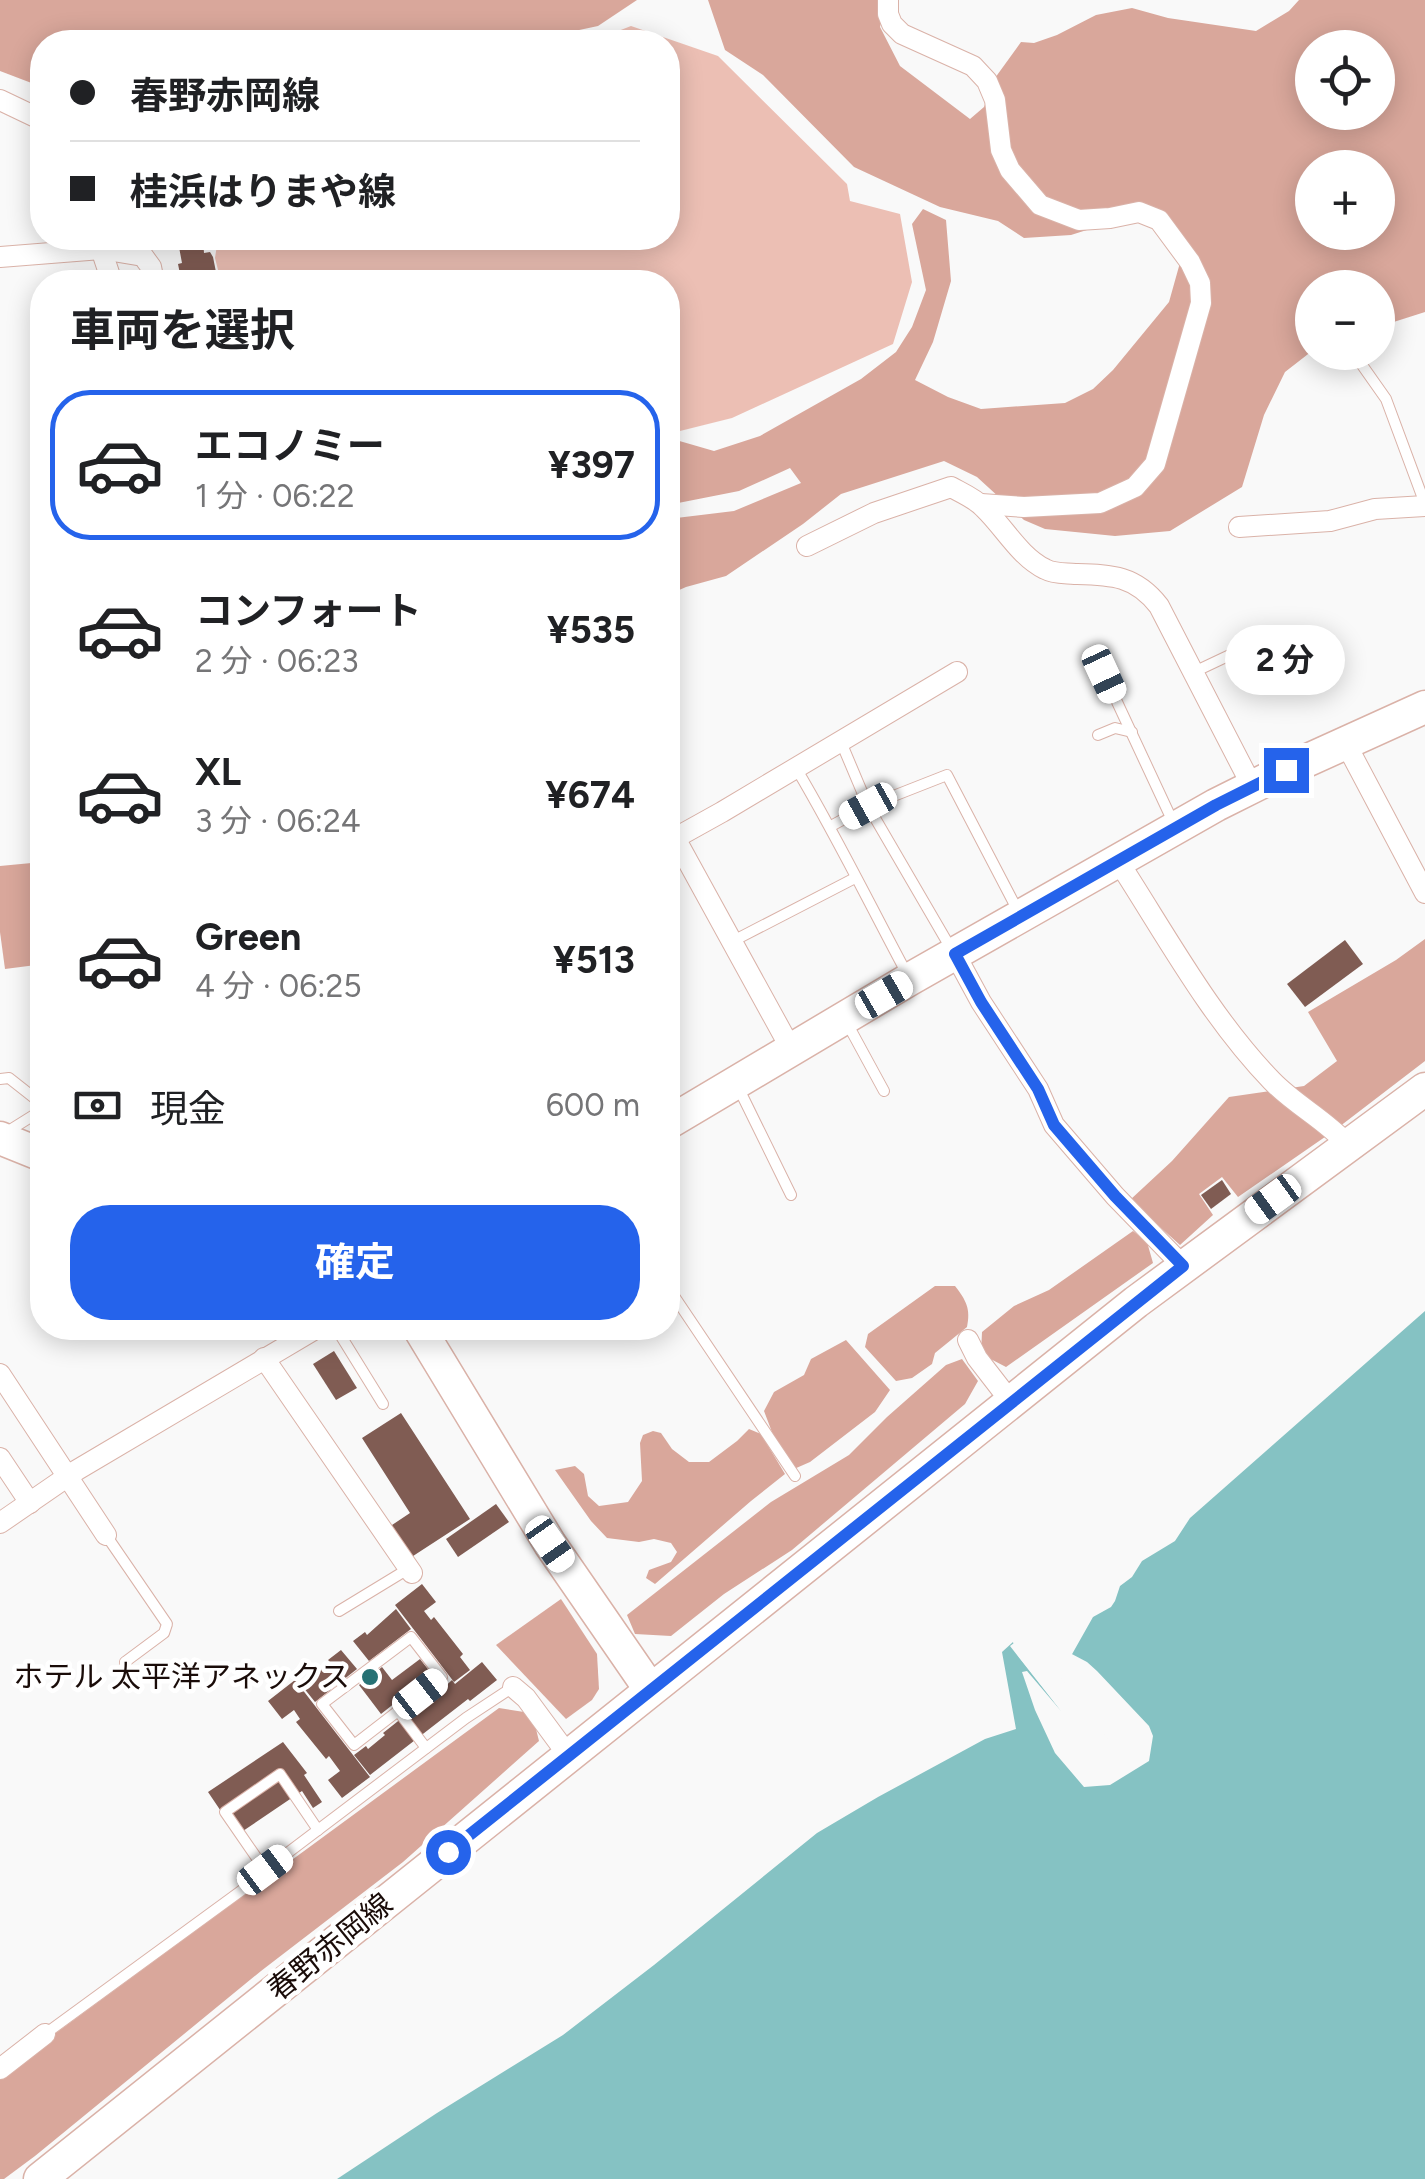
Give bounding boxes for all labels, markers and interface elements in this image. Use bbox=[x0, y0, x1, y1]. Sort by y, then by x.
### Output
map controls bbox=[1295, 30, 1395, 370]
button: locate bbox=[1295, 30, 1395, 130]
text: 春野赤岡線 bbox=[130, 73, 320, 119]
button: + bbox=[1295, 150, 1395, 250]
text: 桂浜はりまや線 bbox=[130, 169, 396, 215]
button: − bbox=[1295, 270, 1395, 370]
text: 車両を選択 bbox=[70, 303, 295, 357]
icon: car bbox=[75, 420, 165, 510]
text: エコノミー bbox=[195, 423, 385, 469]
text: ¥397 bbox=[548, 442, 635, 488]
text: 1 分 · 06:22 bbox=[195, 477, 355, 515]
icon: car bbox=[75, 585, 165, 675]
text: コンフォート bbox=[195, 588, 422, 634]
text: ¥535 bbox=[547, 607, 635, 653]
callout: 2 分 bbox=[1226, 625, 1346, 695]
car bbox=[1078, 640, 1130, 708]
text: 2 分 bbox=[1256, 641, 1314, 679]
text: 2 分 · 06:23 bbox=[195, 642, 359, 680]
route end bbox=[1264, 748, 1309, 793]
text: XL bbox=[195, 749, 241, 795]
icon: car bbox=[75, 750, 165, 840]
text: ¥674 bbox=[545, 772, 635, 818]
car bbox=[834, 778, 902, 834]
text: 3 分 · 06:24 bbox=[195, 802, 361, 840]
text: Green bbox=[195, 914, 301, 960]
icon: car bbox=[75, 915, 165, 1005]
text: ¥513 bbox=[553, 937, 635, 983]
text: 4 分 · 06:25 bbox=[195, 967, 362, 1005]
car bbox=[851, 967, 917, 1023]
icon: cash bbox=[70, 1078, 125, 1133]
text: 現金 bbox=[150, 1086, 226, 1132]
text: 600 m bbox=[546, 1086, 640, 1124]
car bbox=[1240, 1169, 1306, 1229]
button: 確定 bbox=[70, 1205, 640, 1320]
car bbox=[521, 1511, 579, 1577]
place label: ホテル 太平洋アネックス bbox=[13, 1658, 350, 1695]
car bbox=[387, 1664, 453, 1724]
marker: ホテル 太平洋アネックス bbox=[359, 1666, 381, 1688]
route start bbox=[426, 1830, 471, 1875]
car bbox=[232, 1840, 298, 1900]
street label: 春野赤岡線 bbox=[260, 1885, 400, 2008]

